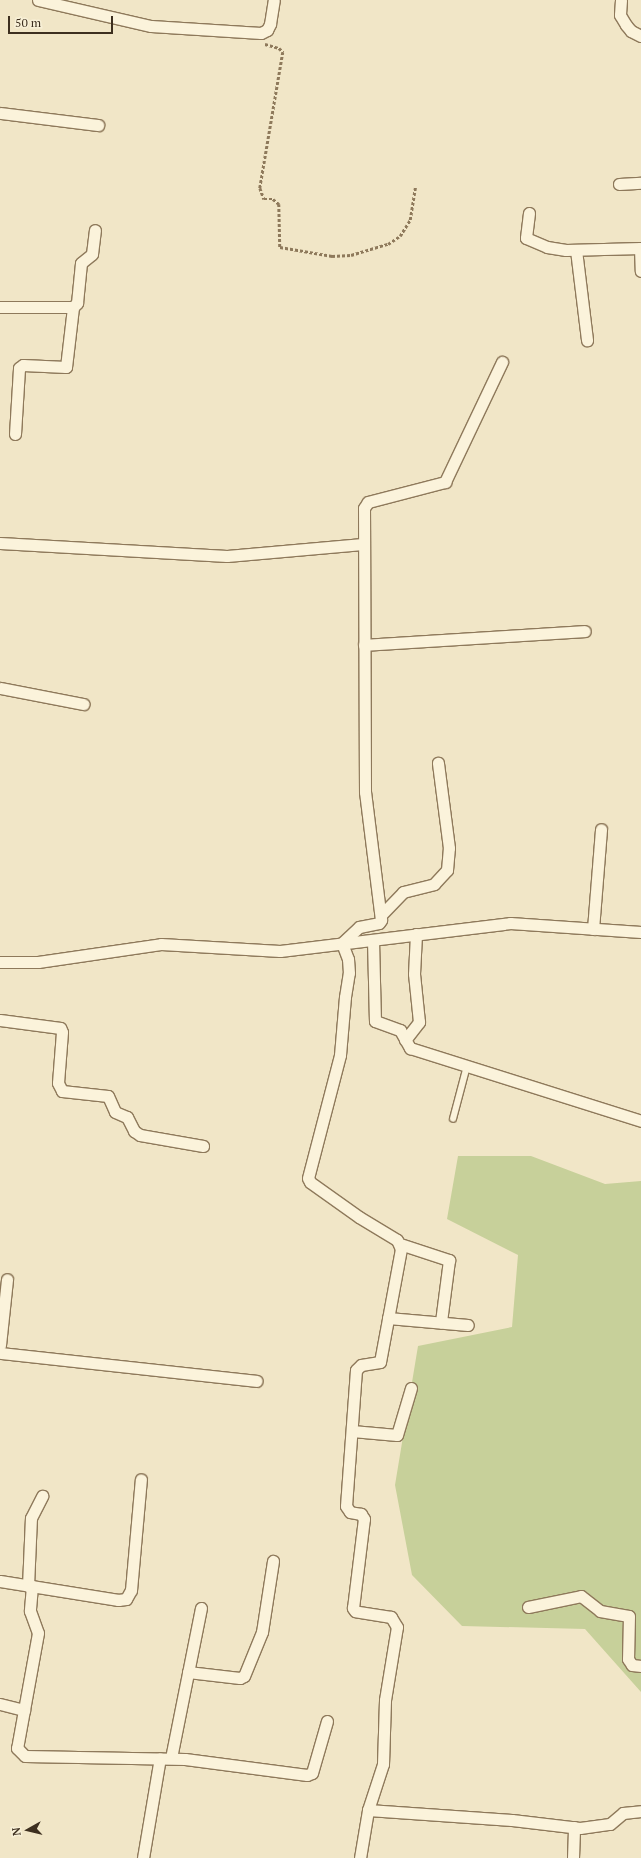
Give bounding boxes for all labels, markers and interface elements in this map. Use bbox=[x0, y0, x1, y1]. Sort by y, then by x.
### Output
scale bar bbox=[10, 8, 115, 34]
text: 50 m bbox=[15, 15, 41, 30]
north arrow bbox=[8, 1810, 48, 1850]
text: N bbox=[9, 1827, 24, 1837]

